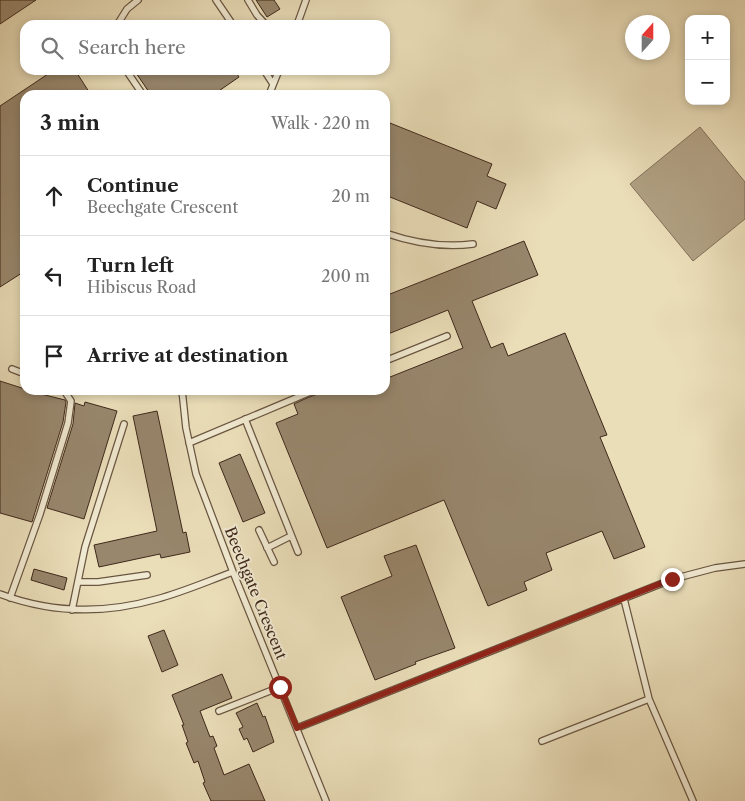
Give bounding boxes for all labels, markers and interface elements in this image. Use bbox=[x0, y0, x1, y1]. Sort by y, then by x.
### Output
north arrow bbox=[625, 15, 670, 60]
map controls bbox=[685, 15, 730, 105]
button: + bbox=[685, 15, 730, 60]
search box bbox=[20, 20, 390, 75]
icon: search bbox=[38, 34, 66, 62]
text: Search here bbox=[78, 36, 186, 59]
button: − bbox=[685, 60, 730, 105]
text: 3 min bbox=[40, 110, 100, 135]
text: Walk · 220 m bbox=[271, 113, 370, 133]
text: Continue bbox=[87, 174, 179, 197]
icon: ahead bbox=[40, 182, 68, 210]
text: 20 m bbox=[331, 186, 370, 206]
text: Beechgate Crescent bbox=[87, 197, 238, 217]
text: Turn left bbox=[87, 254, 174, 277]
icon: left bbox=[40, 262, 68, 290]
text: 200 m bbox=[321, 266, 370, 286]
text: Hibiscus Road bbox=[87, 277, 196, 297]
icon: arrive bbox=[40, 342, 68, 370]
text: Arrive at destination bbox=[87, 344, 288, 367]
street label: Beechgate Crescent bbox=[221, 524, 292, 663]
route end bbox=[661, 568, 684, 591]
route start bbox=[269, 676, 292, 699]

